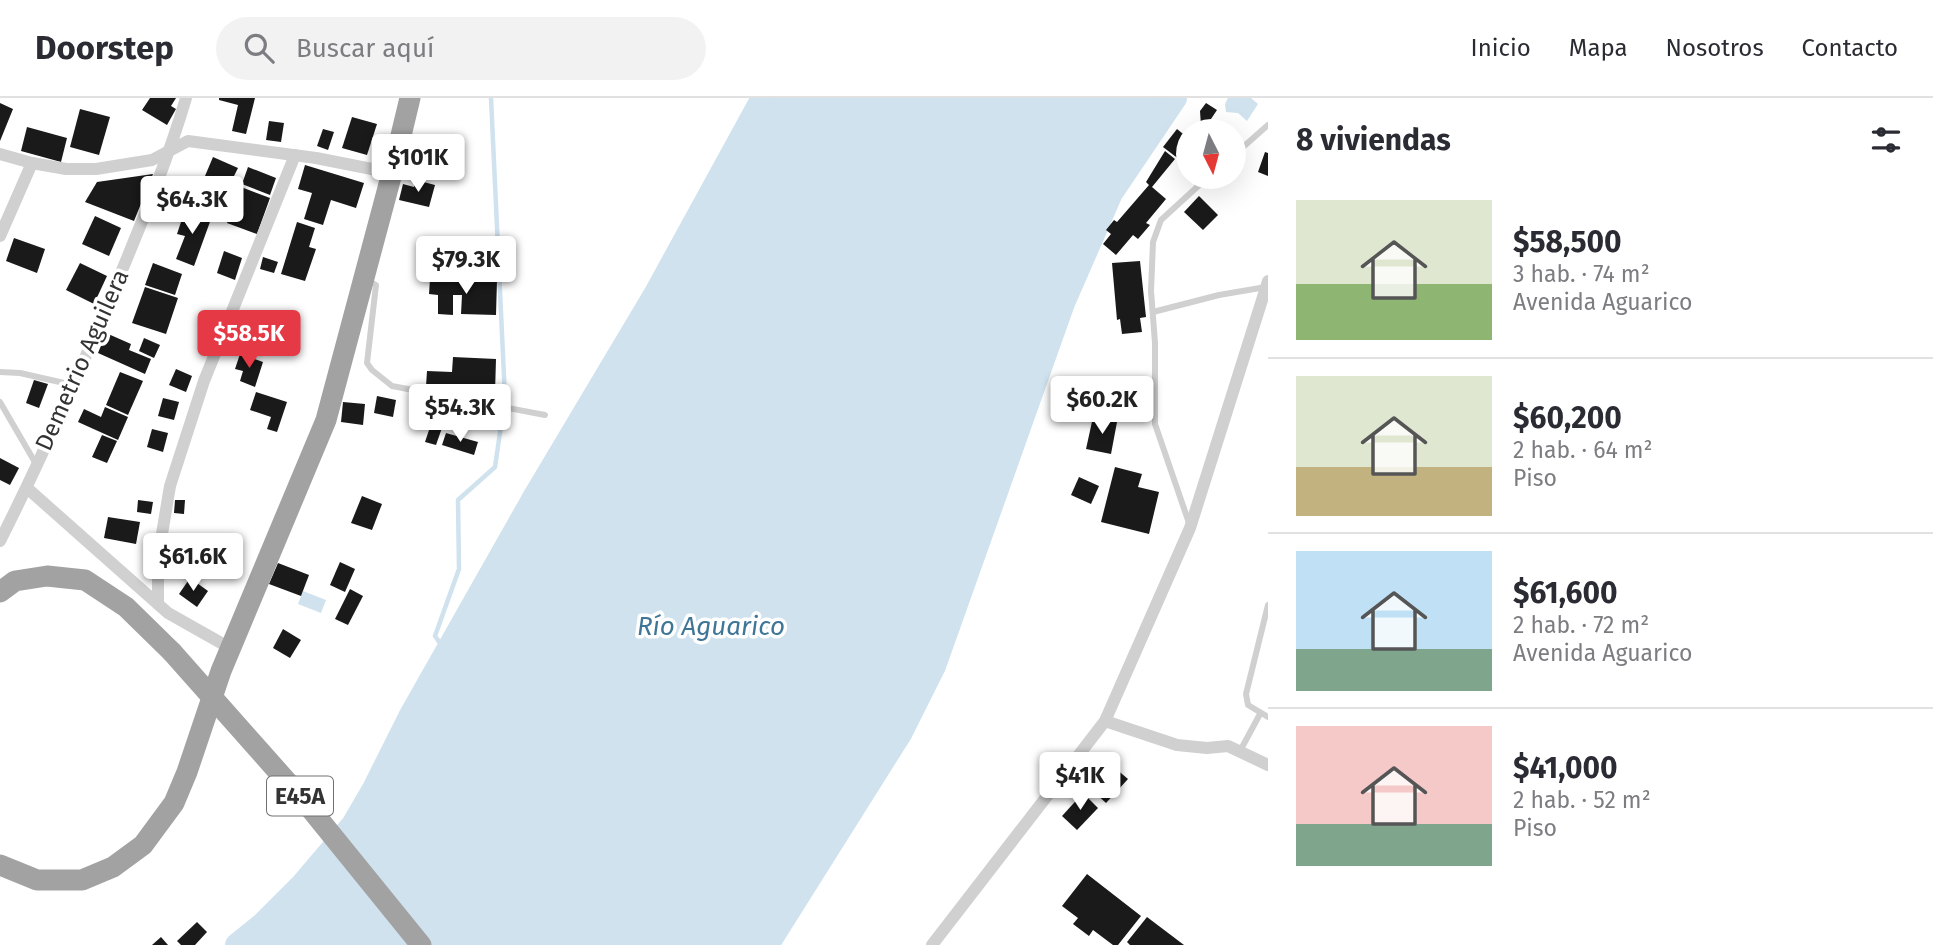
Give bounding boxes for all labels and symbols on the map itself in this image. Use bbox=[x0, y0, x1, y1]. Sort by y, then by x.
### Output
north arrow bbox=[1176, 119, 1246, 189]
pin: $101K bbox=[369, 134, 467, 194]
pin: $64.3K bbox=[135, 176, 249, 236]
pin: $79.3K bbox=[409, 236, 523, 296]
street label: Demetrio Aguilera bbox=[29, 265, 135, 455]
pin: $58.5K bbox=[192, 310, 306, 370]
pin: $60.2K bbox=[1045, 376, 1159, 436]
pin: $54.3K bbox=[403, 384, 517, 444]
pin: $61.6K bbox=[136, 533, 250, 593]
water label: Río Aguarico bbox=[637, 611, 785, 642]
pin: $41K bbox=[1039, 752, 1121, 812]
road number: E45A bbox=[267, 776, 333, 816]

